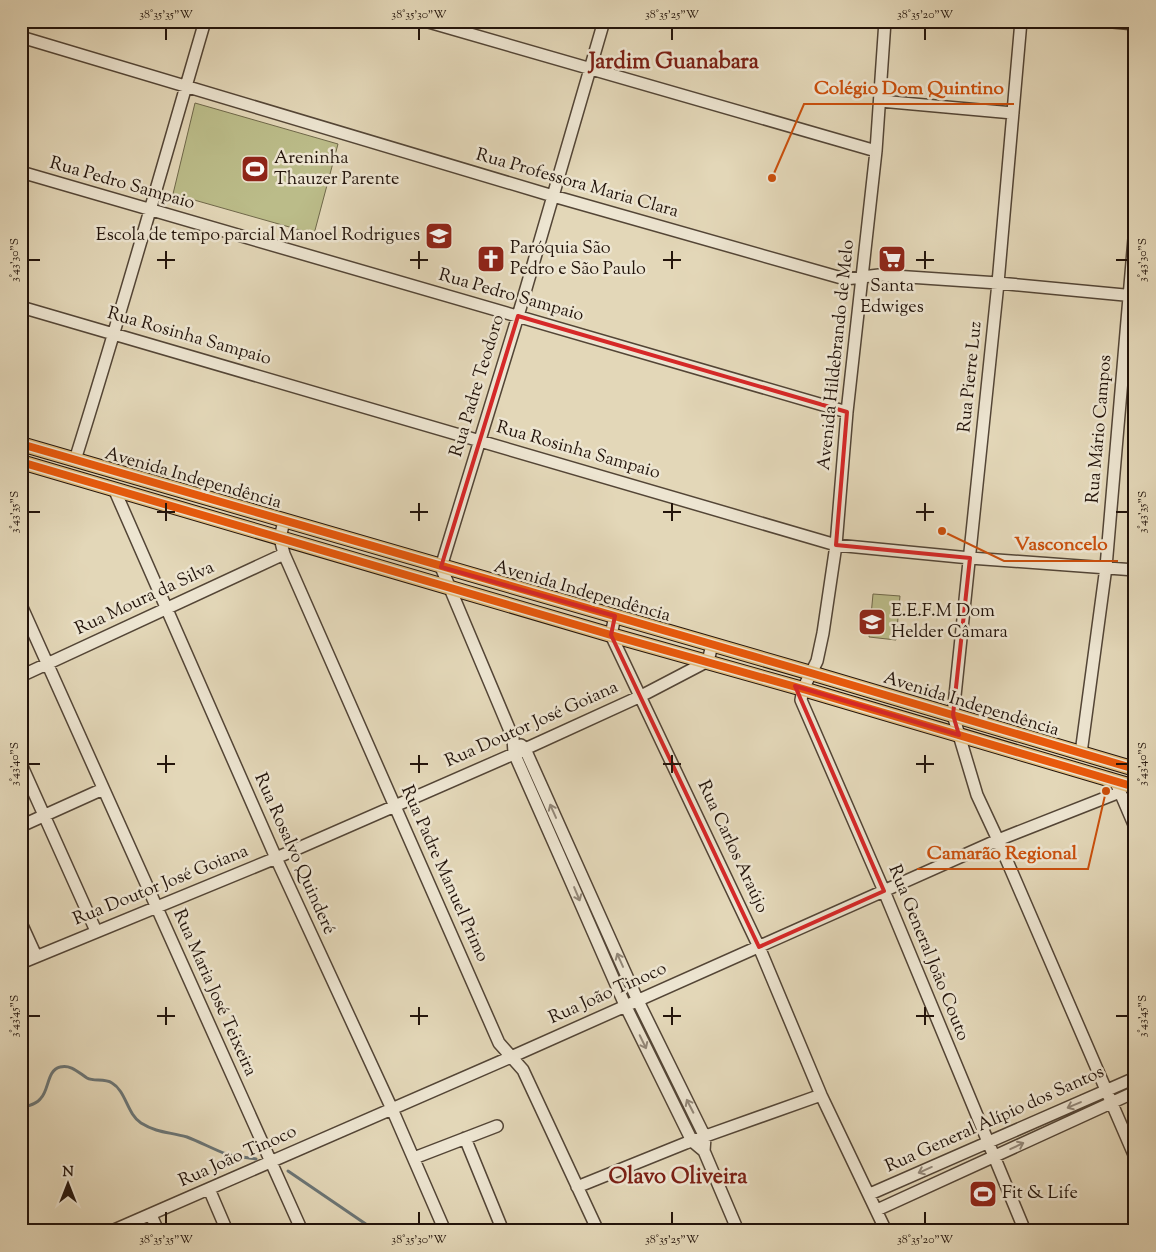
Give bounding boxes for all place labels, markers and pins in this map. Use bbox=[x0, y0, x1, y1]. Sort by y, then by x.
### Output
callout: Colégio Dom Quintino bbox=[804, 70, 1014, 104]
place label: Areninha Thauzer Parente bbox=[274, 146, 400, 193]
sports icon: Areninha Thauzer Parente bbox=[240, 154, 270, 184]
school or university icon: Escola de tempo parcial Manoel Rodrigues bbox=[424, 221, 454, 251]
place label: Escola de tempo parcial Manoel Rodrigues bbox=[96, 223, 420, 249]
place label: Paróquia São Pedro e São Paulo bbox=[510, 236, 646, 283]
church icon: Paróquia São Pedro e São Paulo bbox=[476, 244, 506, 274]
supermarket icon: Santa Edwiges bbox=[877, 244, 907, 274]
place label: Santa Edwiges bbox=[860, 274, 924, 321]
callout: Vasconcelo bbox=[1004, 527, 1118, 561]
place label: E.E.F.M Dom Helder Câmara bbox=[891, 599, 1008, 646]
school or university icon: E.E.F.M Dom Helder Câmara bbox=[857, 607, 887, 637]
callout: Camarão Regional bbox=[917, 835, 1088, 869]
sports icon: Fit & Life bbox=[968, 1179, 998, 1209]
place label: Fit & Life bbox=[1002, 1181, 1078, 1207]

